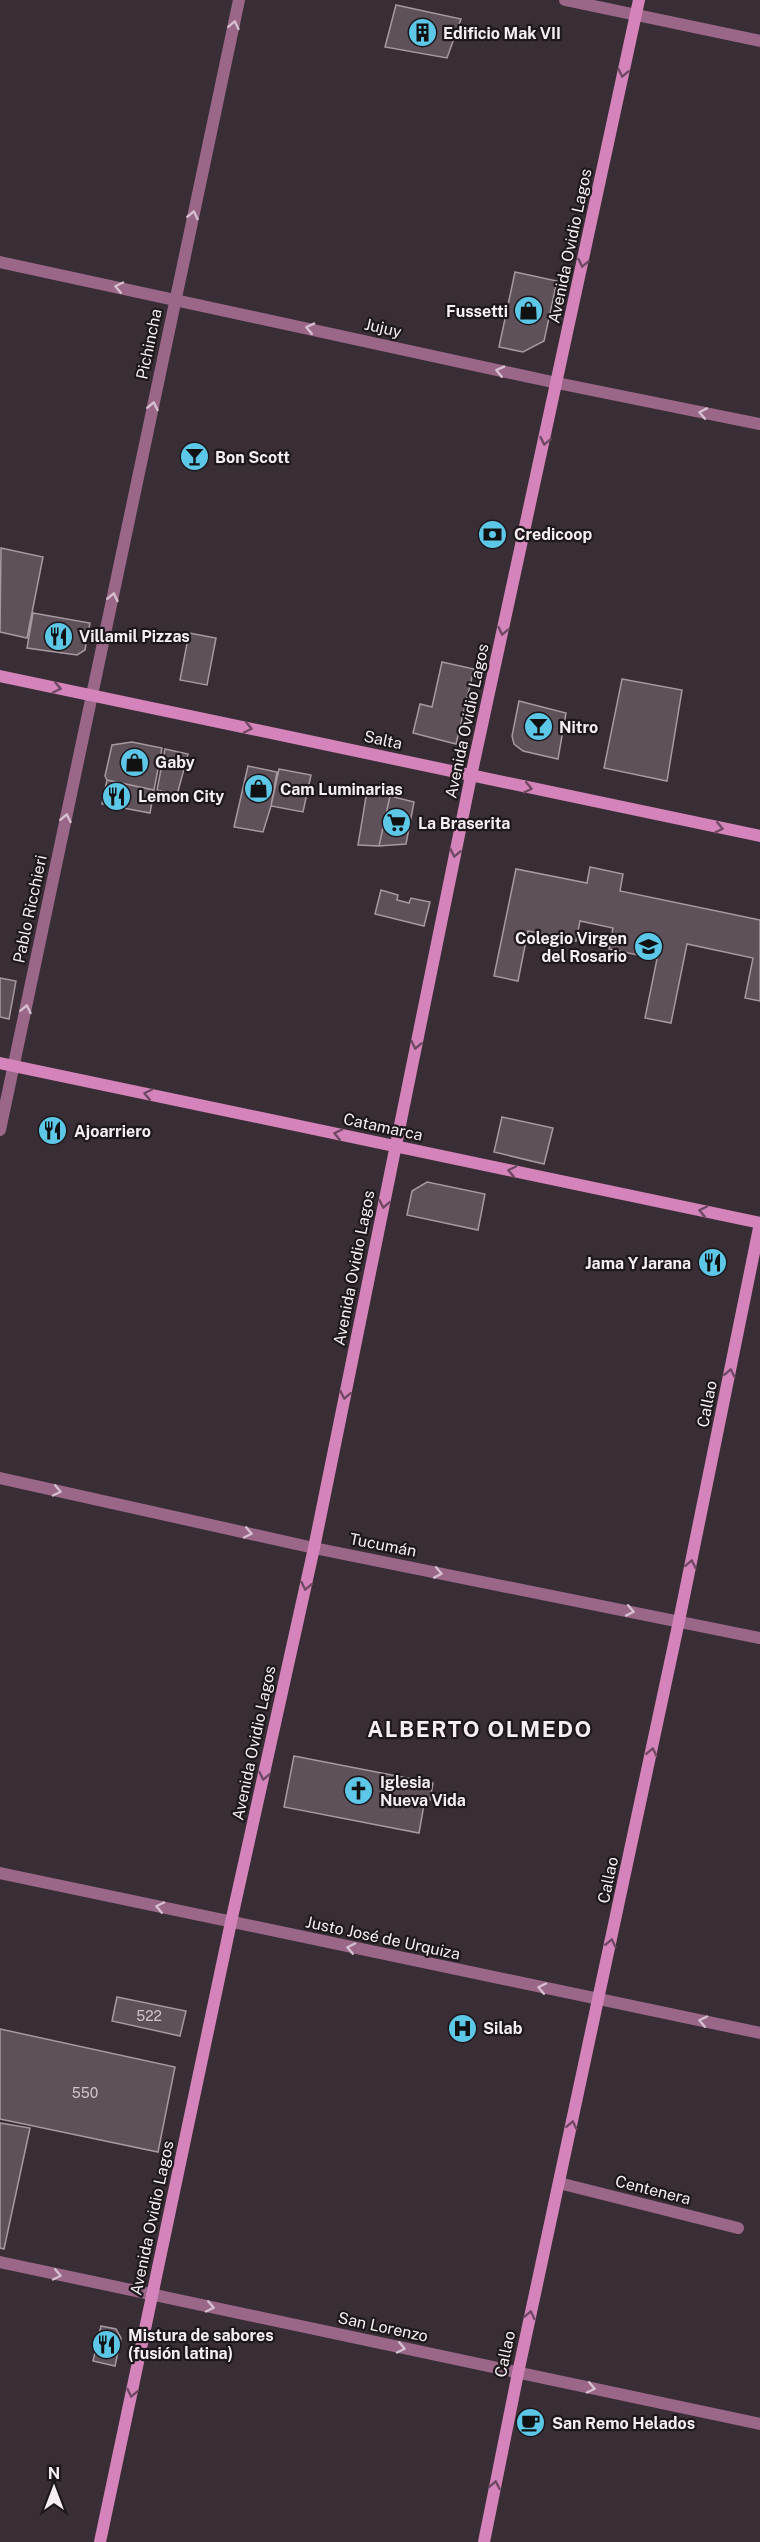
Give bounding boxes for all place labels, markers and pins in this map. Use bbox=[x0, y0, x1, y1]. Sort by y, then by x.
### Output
building icon: Edificio Mak VII bbox=[406, 17, 438, 49]
place label: Edificio Mak VII bbox=[443, 24, 561, 43]
shop icon: Fussetti bbox=[513, 295, 545, 327]
place label: Fussetti bbox=[446, 302, 508, 321]
bar icon: Bon Scott bbox=[178, 441, 210, 473]
place label: Bon Scott bbox=[215, 448, 290, 467]
bank icon: Credicoop bbox=[477, 518, 509, 550]
place label: Credicoop bbox=[514, 525, 592, 544]
restaurant icon: Villamil Pizzas bbox=[42, 620, 74, 652]
place label: Villamil Pizzas bbox=[79, 627, 190, 646]
bar icon: Nitro bbox=[522, 711, 554, 743]
place label: Nitro bbox=[559, 718, 598, 737]
shop icon: Gaby bbox=[118, 746, 150, 778]
place label: Gaby bbox=[155, 753, 195, 772]
shop icon: Cam Luminarias bbox=[243, 773, 275, 805]
restaurant icon: Lemon City bbox=[101, 780, 133, 812]
place label: Cam Luminarias bbox=[280, 780, 403, 799]
place label: Lemon City bbox=[138, 787, 224, 806]
supermarket icon: La Braserita bbox=[381, 807, 413, 839]
place label: La Braserita bbox=[418, 814, 510, 833]
place label: Colegio Virgen del Rosario bbox=[515, 929, 627, 966]
school or university icon: Colegio Virgen del Rosario bbox=[632, 931, 664, 963]
restaurant icon: Ajoarriero bbox=[37, 1115, 69, 1147]
place label: Ajoarriero bbox=[74, 1122, 151, 1141]
restaurant icon: Jama Y Jarana bbox=[696, 1247, 728, 1279]
place label: Jama Y Jarana bbox=[585, 1254, 691, 1273]
place label: Iglesia Nueva Vida bbox=[380, 1773, 466, 1810]
church icon: Iglesia Nueva Vida bbox=[343, 1775, 375, 1807]
hospital icon: Silab bbox=[446, 2012, 478, 2044]
place label: Silab bbox=[483, 2019, 523, 2038]
place label: Mistura de sabores (fusión latina) bbox=[128, 2326, 274, 2363]
restaurant icon: Mistura de sabores (fusión latina) bbox=[91, 2328, 123, 2360]
cafe icon: San Remo Helados bbox=[515, 2407, 547, 2439]
place label: San Remo Helados bbox=[552, 2414, 695, 2433]

